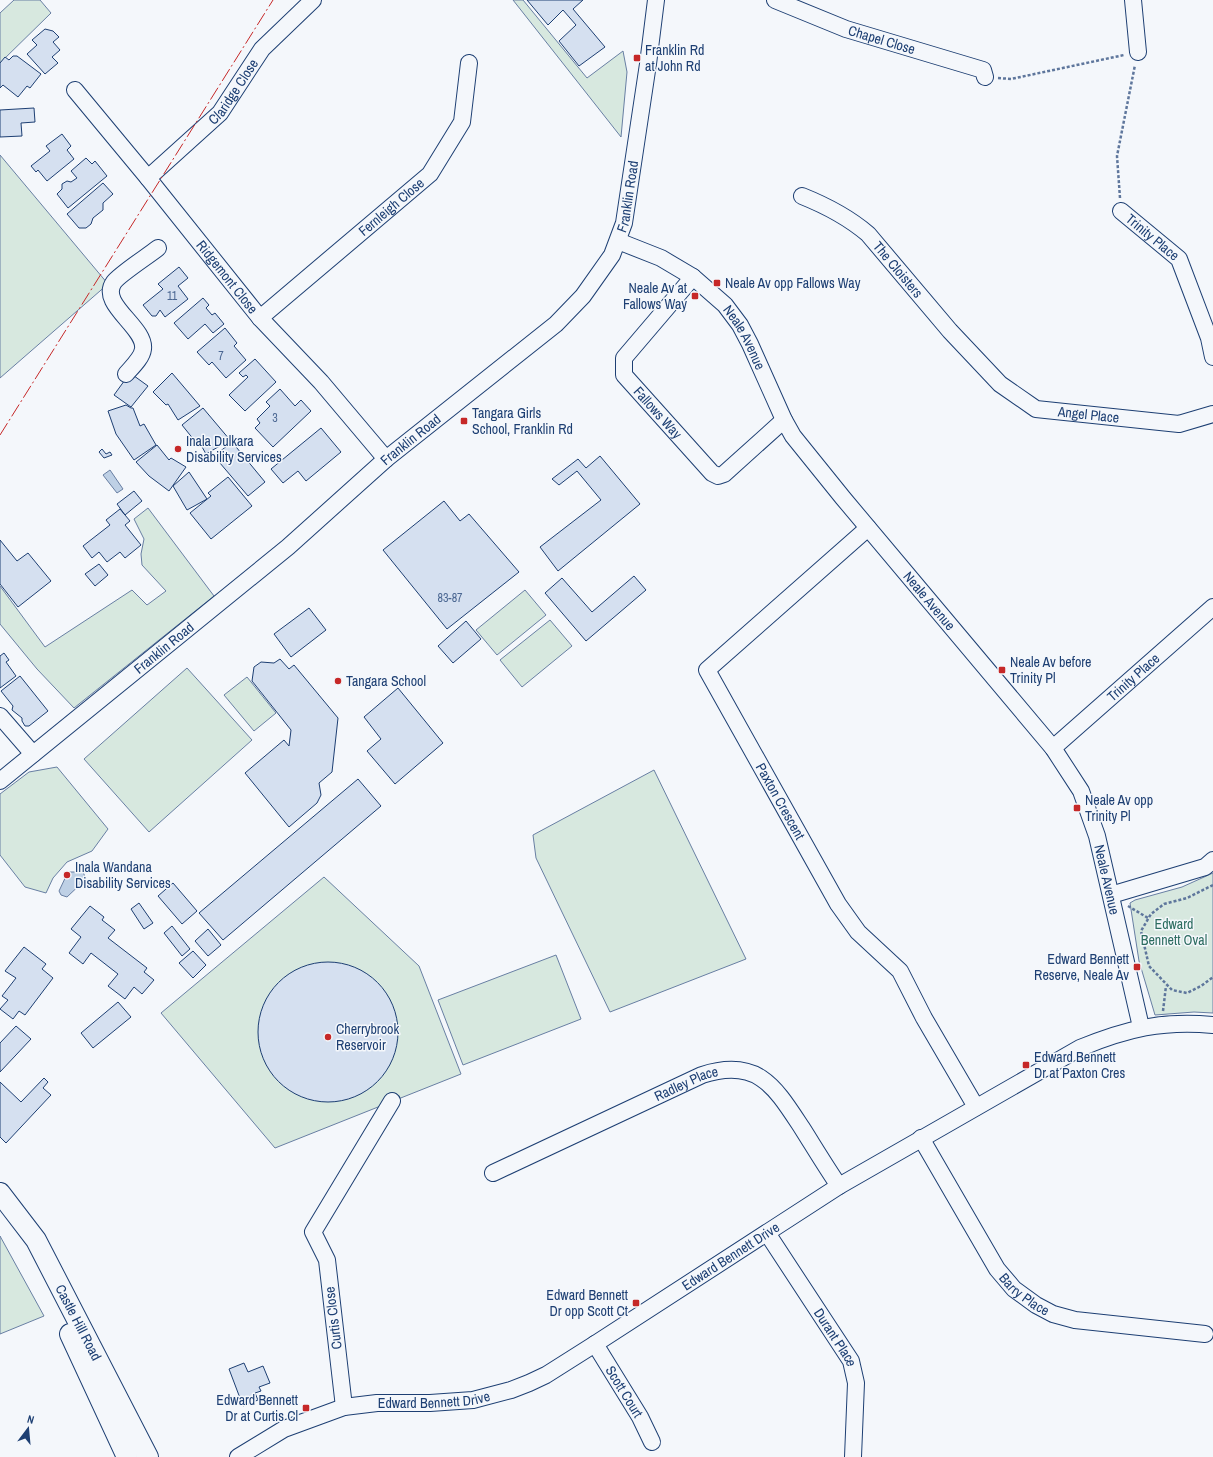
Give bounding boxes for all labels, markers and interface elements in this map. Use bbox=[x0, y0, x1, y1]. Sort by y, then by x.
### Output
street label: Chapel Close bbox=[846, 21, 917, 58]
place label: Franklin Rd at John Rd bbox=[645, 41, 704, 75]
marker: Franklin Rd at John Rd bbox=[632, 53, 642, 63]
street label: Claridge Close bbox=[204, 55, 262, 128]
street label: Franklin Road bbox=[612, 159, 642, 235]
street label: Fernleigh Close bbox=[355, 174, 428, 240]
street label: Trinity Place bbox=[1122, 210, 1183, 265]
street label: Ridgemont Close bbox=[192, 237, 262, 317]
street label: The Cloisters bbox=[869, 238, 927, 302]
place label: Neale Av opp Fallows Way bbox=[725, 274, 861, 292]
marker: Neale Av opp Fallows Way bbox=[712, 278, 722, 288]
place label: Neale Av at Fallows Way bbox=[623, 279, 687, 313]
house number: 11 bbox=[167, 288, 178, 304]
marker: Neale Av at Fallows Way bbox=[690, 291, 700, 301]
street label: Neale Avenue bbox=[719, 301, 769, 373]
house number: 7 bbox=[218, 348, 224, 364]
street label: Fallows Way bbox=[630, 383, 686, 443]
street label: Angel Place bbox=[1056, 402, 1120, 427]
place label: Tangara Girls School, Franklin Rd bbox=[472, 404, 573, 438]
house number: 3 bbox=[272, 410, 278, 426]
street label: Franklin Road bbox=[376, 410, 444, 469]
marker: Tangara Girls School, Franklin Rd bbox=[459, 416, 469, 426]
place label: Inala Dulkara Disability Services bbox=[186, 432, 282, 466]
marker: Inala Dulkara Disability Services bbox=[173, 444, 183, 454]
street label: Neale Avenue bbox=[900, 568, 959, 634]
house number: 83-87 bbox=[437, 590, 463, 606]
street label: Franklin Road bbox=[130, 618, 197, 678]
street label: Trinity Place bbox=[1103, 649, 1163, 705]
place label: Neale Av before Trinity Pl bbox=[1010, 653, 1092, 687]
marker: Neale Av before Trinity Pl bbox=[997, 665, 1007, 675]
place label: Tangara School bbox=[346, 672, 426, 690]
marker: Tangara School bbox=[333, 676, 343, 686]
street label: Paxton Crescent bbox=[752, 760, 809, 843]
place label: Neale Av opp Trinity Pl bbox=[1085, 791, 1153, 825]
marker: Neale Av opp Trinity Pl bbox=[1072, 803, 1082, 813]
street label: Neale Avenue bbox=[1090, 843, 1124, 916]
place label: Inala Wandana Disability Services bbox=[75, 858, 171, 892]
marker: Inala Wandana Disability Services bbox=[62, 870, 72, 880]
park label: Edward Bennett Oval bbox=[1141, 915, 1207, 949]
place label: Edward Bennett Reserve, Neale Av bbox=[1034, 950, 1129, 984]
marker: Edward Bennett Reserve, Neale Av bbox=[1132, 962, 1142, 972]
place label: Cherrybrook Reservoir bbox=[336, 1020, 399, 1054]
marker: Cherrybrook Reservoir bbox=[323, 1032, 333, 1042]
place label: Edward Bennett Dr at Paxton Cres bbox=[1034, 1048, 1125, 1082]
marker: Edward Bennett Dr at Paxton Cres bbox=[1021, 1060, 1031, 1070]
street label: Radley Place bbox=[651, 1062, 719, 1105]
street label: Edward Bennett Drive bbox=[678, 1218, 783, 1294]
street label: Barry Place bbox=[995, 1269, 1052, 1319]
street label: Castle Hill Road bbox=[52, 1281, 106, 1364]
street label: Curtis Close bbox=[320, 1286, 346, 1350]
place label: Edward Bennett Dr opp Scott Ct bbox=[546, 1286, 628, 1320]
marker: Edward Bennett Dr opp Scott Ct bbox=[631, 1298, 641, 1308]
street label: Durant Place bbox=[810, 1305, 861, 1368]
street label: Scott Court bbox=[602, 1362, 647, 1421]
street label: Edward Bennett Drive bbox=[378, 1387, 492, 1412]
place label: Edward Bennett Dr at Curtis Cl bbox=[216, 1391, 298, 1425]
marker: Edward Bennett Dr at Curtis Cl bbox=[301, 1403, 311, 1413]
north arrow bbox=[8, 1409, 48, 1449]
text: N bbox=[26, 1412, 36, 1427]

